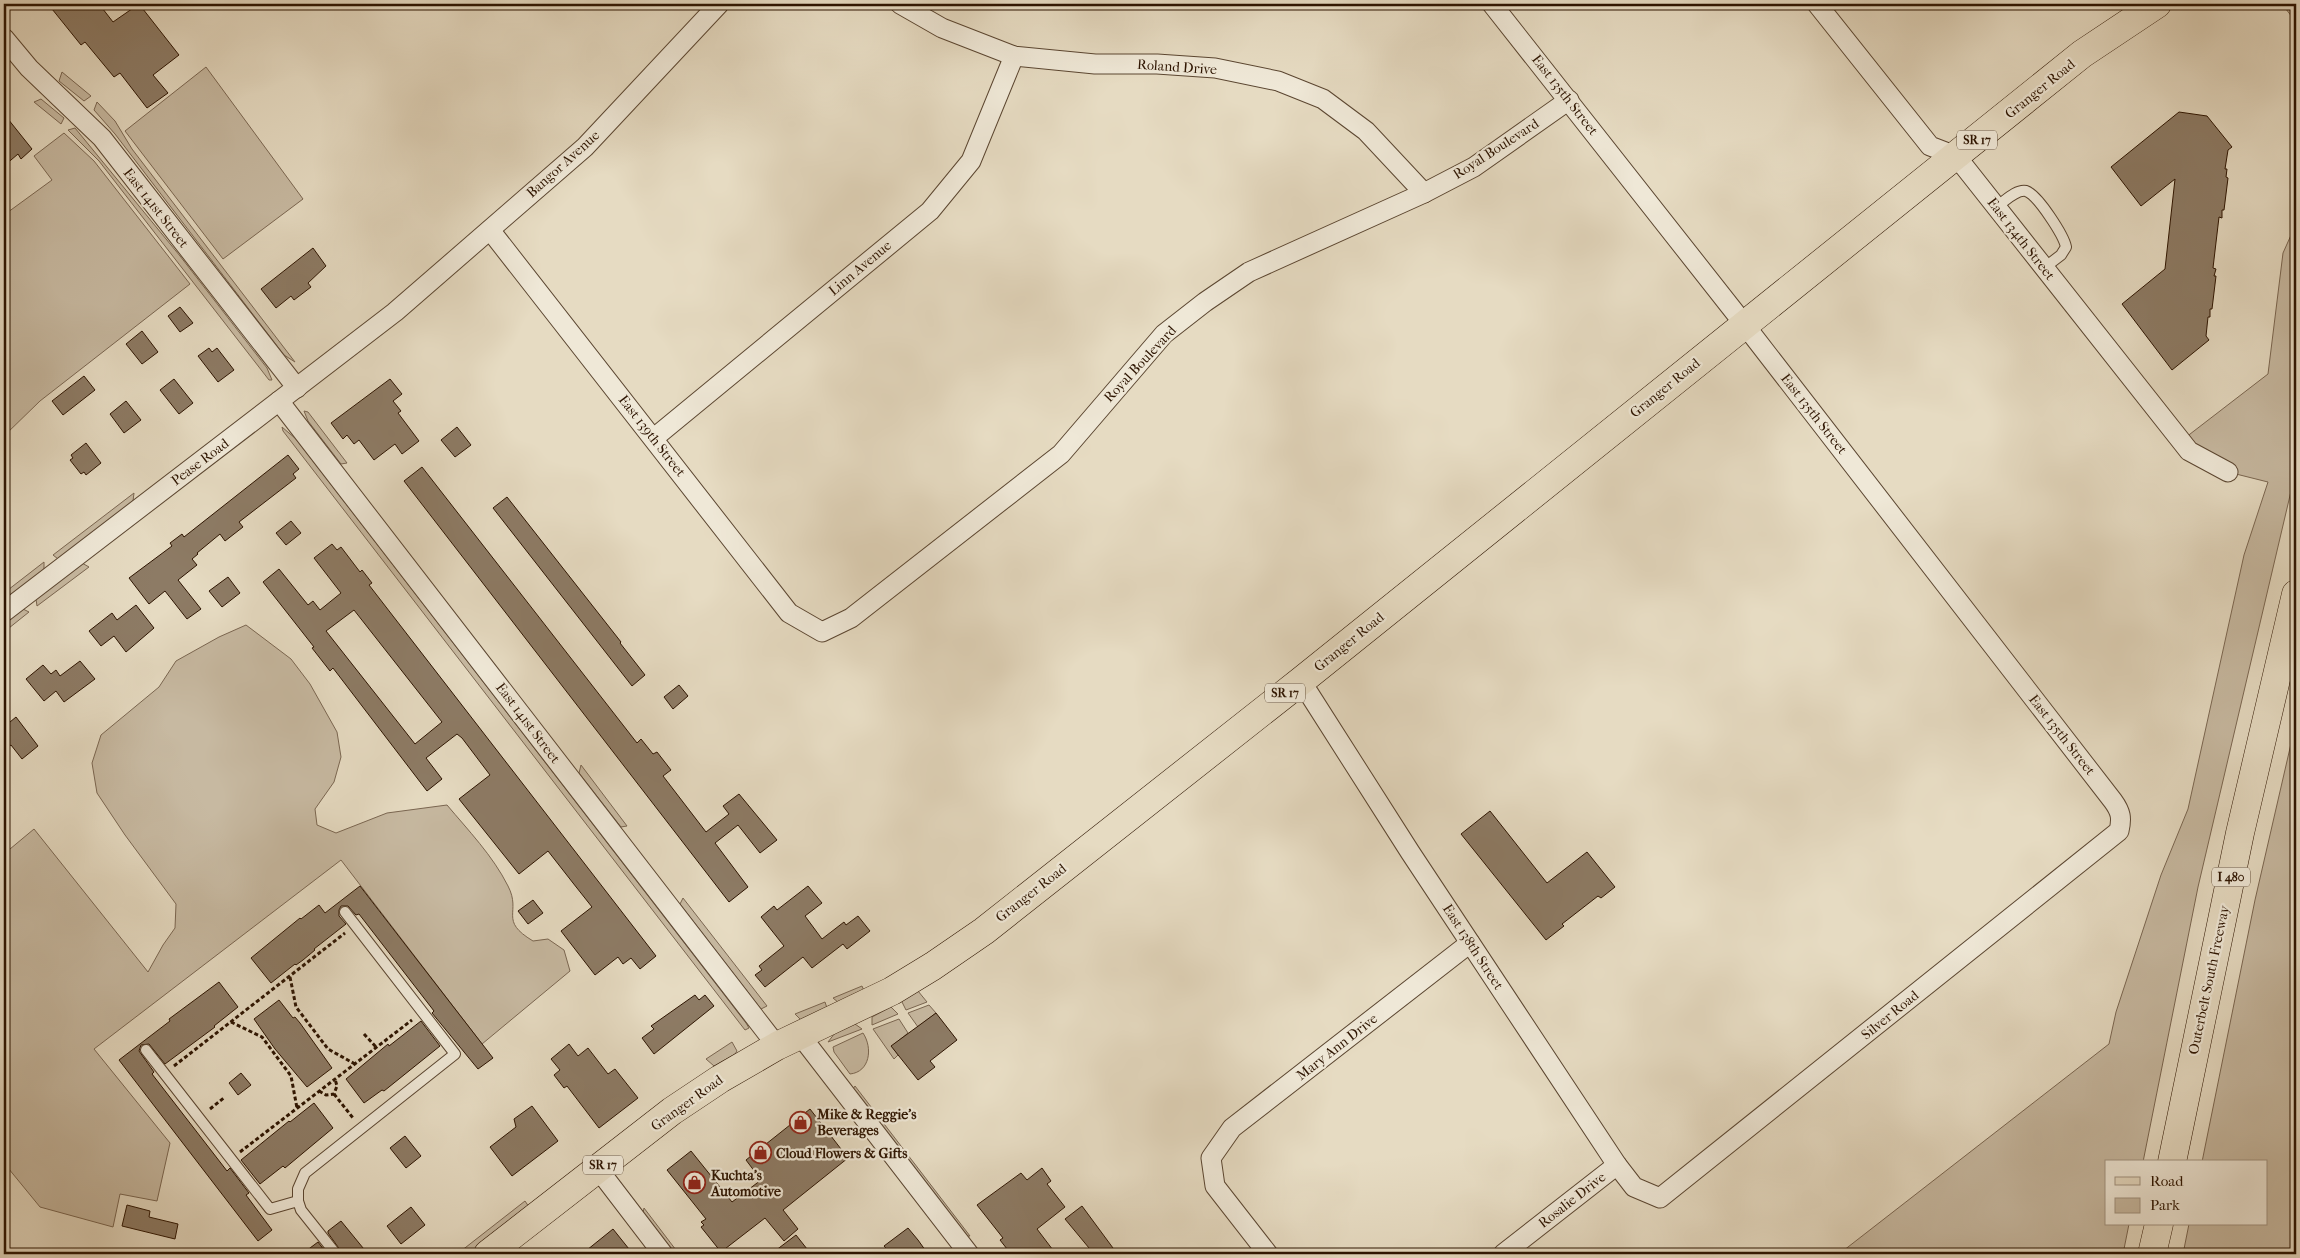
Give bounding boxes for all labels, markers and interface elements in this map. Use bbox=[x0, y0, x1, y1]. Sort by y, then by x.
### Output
street label: East 135th Street bbox=[1528, 51, 1602, 139]
street label: Granger Road bbox=[2002, 55, 2079, 122]
street label: Roland Drive bbox=[1136, 56, 1218, 78]
street label: Royal Boulevard bbox=[1450, 115, 1542, 183]
street label: Bangor Avenue bbox=[523, 127, 603, 201]
road number: SR 17 bbox=[1957, 130, 1997, 150]
street label: East 141st Street bbox=[120, 165, 192, 251]
street label: East 134th Street bbox=[1984, 194, 2058, 284]
street label: Linn Avenue bbox=[825, 237, 895, 299]
street label: Royal Boulevard bbox=[1100, 322, 1180, 406]
street label: Granger Road bbox=[1627, 354, 1704, 421]
street label: East 135th Street bbox=[1777, 370, 1851, 458]
street label: East 139th Street bbox=[615, 392, 689, 480]
street label: Pease Road bbox=[168, 435, 232, 489]
street label: Granger Road bbox=[1311, 608, 1388, 675]
street label: East 141st Street bbox=[492, 679, 564, 767]
road number: SR 17 bbox=[1265, 684, 1305, 702]
street label: East 135th Street bbox=[2025, 691, 2099, 779]
street label: Granger Road bbox=[992, 860, 1070, 926]
road number: I 480 bbox=[2212, 868, 2250, 886]
street label: East 138th Street bbox=[1439, 901, 1507, 993]
street label: Outerbelt South Freeway bbox=[2185, 903, 2233, 1056]
street label: Silver Road bbox=[1858, 987, 1922, 1043]
street label: Mary Ann Drive bbox=[1293, 1010, 1381, 1084]
street label: Granger Road bbox=[648, 1071, 727, 1135]
place label: Mike & Reggie’s Beverages bbox=[816, 1106, 917, 1139]
shop icon: Mike & Reggie’s Beverages bbox=[789, 1110, 813, 1134]
shop icon: Cloud Flowers & Gifts bbox=[748, 1141, 772, 1165]
place label: Cloud Flowers & Gifts bbox=[776, 1145, 908, 1162]
road number: SR 17 bbox=[583, 1156, 623, 1174]
legend bbox=[2105, 1160, 2268, 1226]
place label: Kuchta’s Automotive bbox=[710, 1167, 781, 1200]
street label: Rosalie Drive bbox=[1535, 1168, 1609, 1232]
shop icon: Kuchta’s Automotive bbox=[683, 1171, 707, 1195]
text: Road bbox=[2150, 1172, 2184, 1190]
text: Park bbox=[2150, 1196, 2180, 1214]

